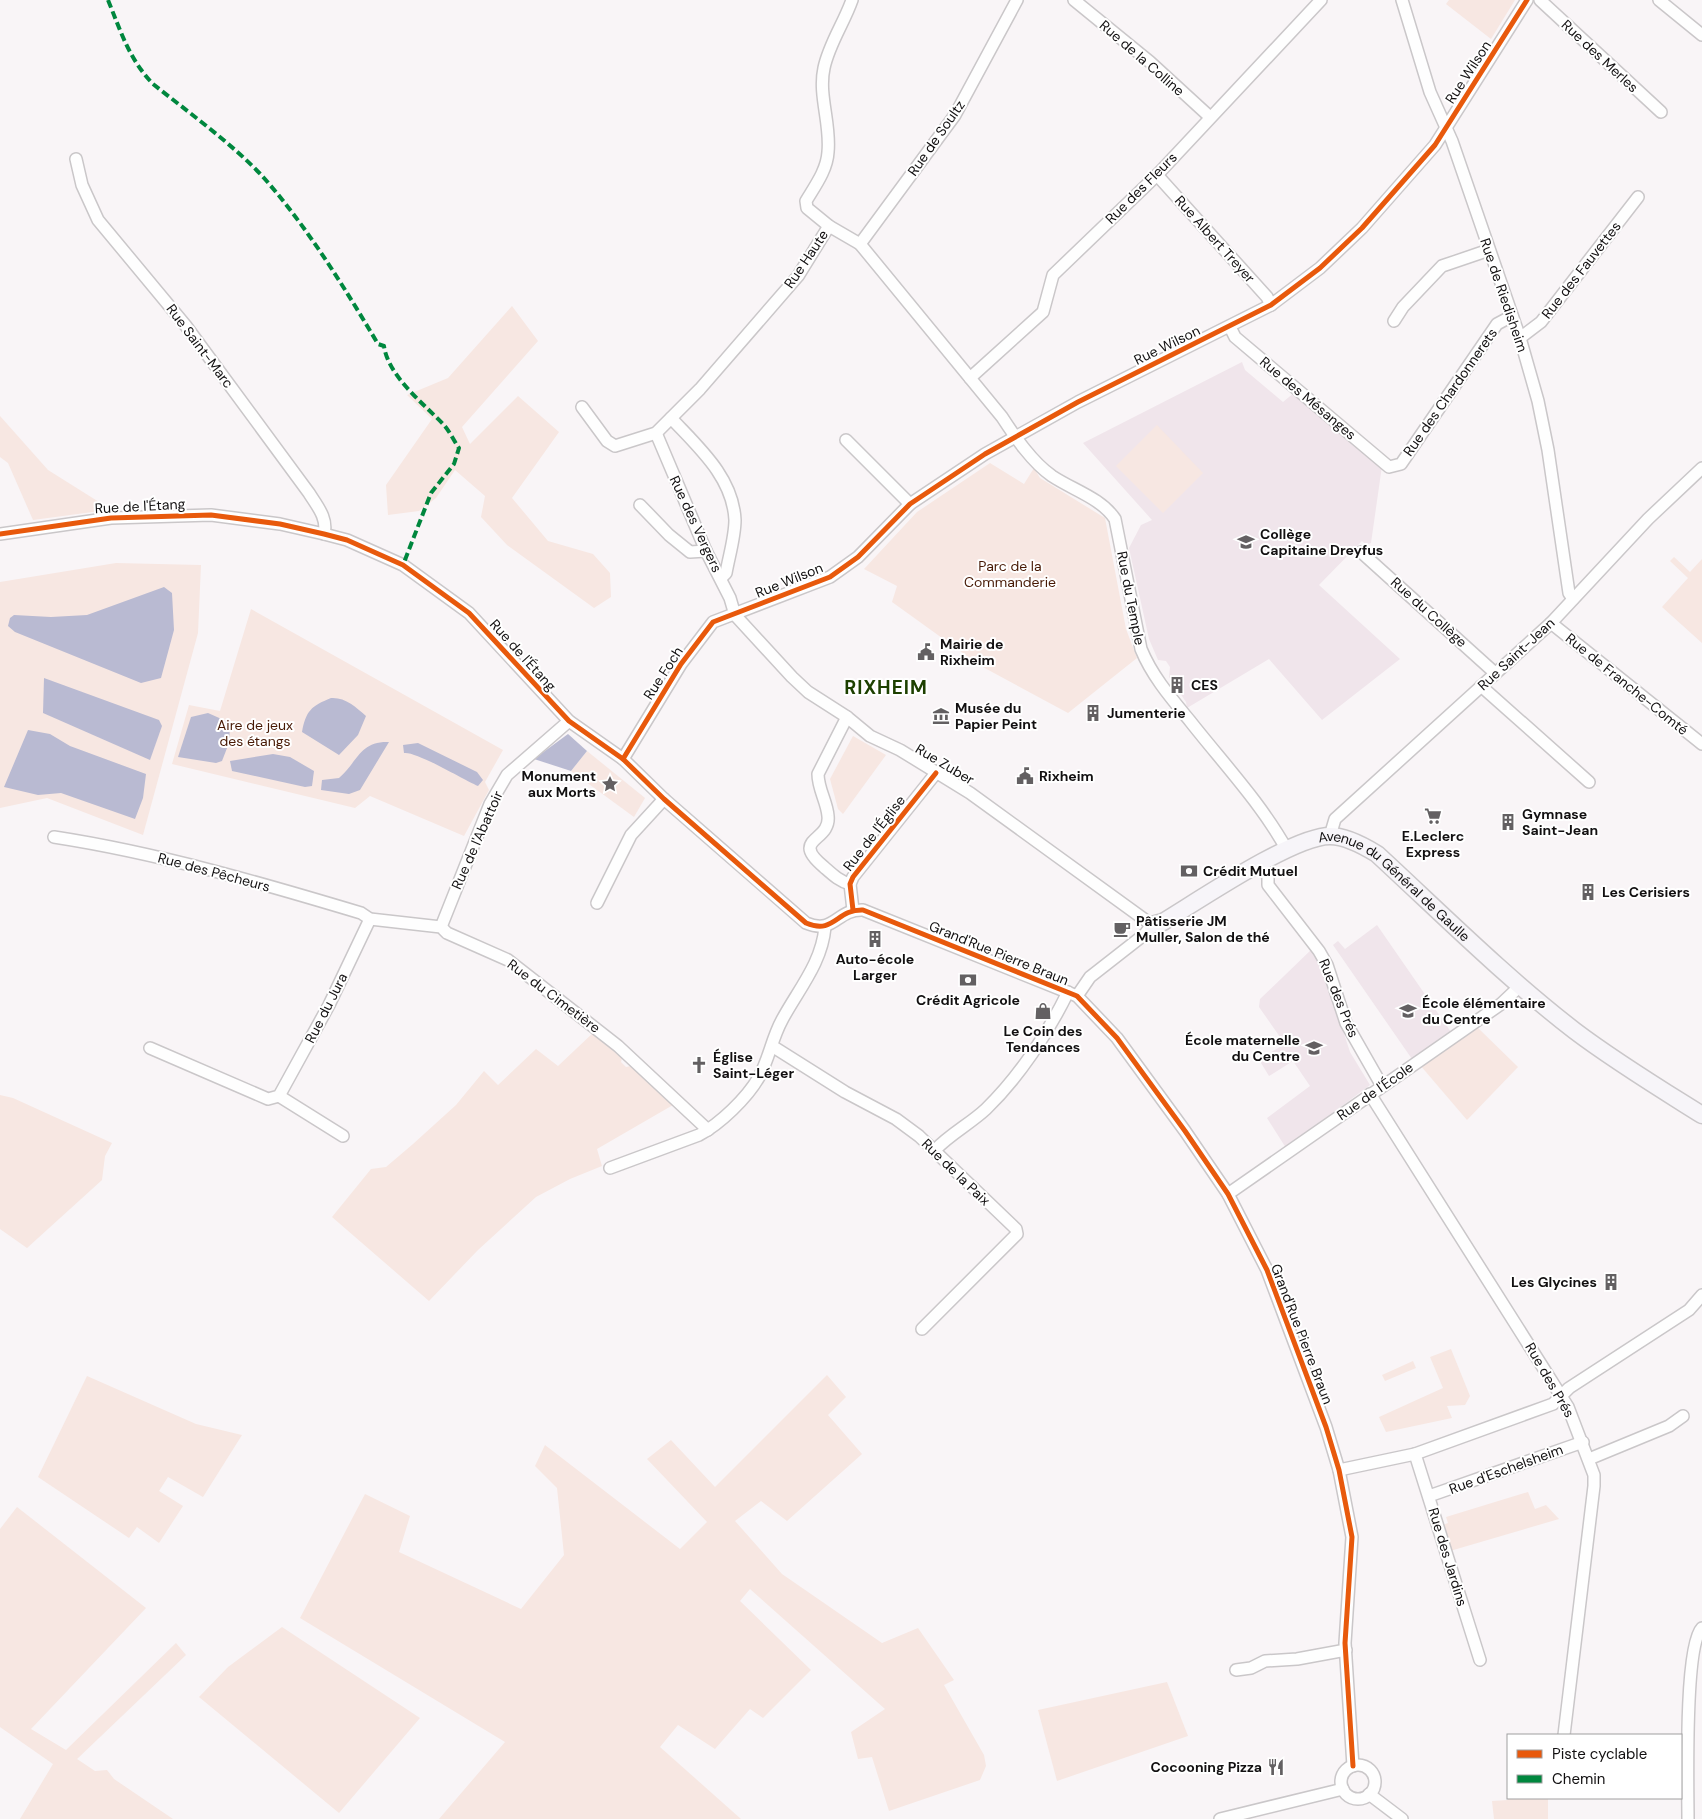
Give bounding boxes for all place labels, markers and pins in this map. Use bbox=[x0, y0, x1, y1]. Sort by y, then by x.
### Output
place label: Collège Capitaine Dreyfus bbox=[1260, 525, 1383, 559]
school or university icon: Collège Capitaine Dreyfus bbox=[1236, 532, 1256, 552]
place label: Mairie de Rixheim bbox=[940, 635, 1003, 669]
public building icon: Mairie de Rixheim bbox=[916, 642, 936, 662]
building icon: CES bbox=[1167, 675, 1187, 695]
place label: CES bbox=[1191, 676, 1218, 694]
place label: Musée du Papier Peint bbox=[955, 699, 1037, 733]
building icon: Jumenterie bbox=[1083, 703, 1103, 723]
place label: Jumenterie bbox=[1107, 704, 1186, 722]
museum icon: Musée du Papier Peint bbox=[931, 706, 951, 726]
public building icon: Rixheim bbox=[1015, 766, 1035, 786]
place label: Monument aux Morts bbox=[521, 767, 596, 801]
place label: Rixheim bbox=[1039, 767, 1094, 785]
place icon: Monument aux Morts bbox=[600, 774, 620, 794]
place label: Gymnase Saint-Jean bbox=[1522, 805, 1598, 839]
supermarket icon: E.Leclerc Express bbox=[1423, 806, 1443, 826]
building icon: Gymnase Saint-Jean bbox=[1498, 812, 1518, 832]
place label: E.Leclerc Express bbox=[1402, 827, 1464, 861]
bank icon: Crédit Mutuel bbox=[1179, 861, 1199, 881]
place label: Crédit Mutuel bbox=[1203, 862, 1298, 880]
building icon: Les Cerisiers bbox=[1578, 882, 1598, 902]
place label: Les Cerisiers bbox=[1602, 883, 1690, 901]
place label: Pâtisserie JM Muller, Salon de thé bbox=[1136, 912, 1270, 946]
cafe icon: Pâtisserie JM Muller, Salon de thé bbox=[1112, 919, 1132, 939]
building icon: Auto-école Larger bbox=[865, 929, 885, 949]
place label: Auto-école Larger bbox=[836, 950, 914, 984]
bank icon: Crédit Agricole bbox=[958, 970, 978, 990]
place label: Crédit Agricole bbox=[916, 991, 1020, 1009]
place label: École élémentaire du Centre bbox=[1422, 994, 1546, 1028]
shop icon: Le Coin des Tendances bbox=[1033, 1001, 1053, 1021]
school or university icon: École élémentaire du Centre bbox=[1398, 1001, 1418, 1021]
place label: Le Coin des Tendances bbox=[1004, 1022, 1082, 1056]
place label: École maternelle du Centre bbox=[1185, 1031, 1300, 1065]
school or university icon: École maternelle du Centre bbox=[1304, 1038, 1324, 1058]
place label: Église Saint-Léger bbox=[713, 1048, 794, 1082]
church icon: Église Saint-Léger bbox=[689, 1055, 709, 1075]
building icon: Les Glycines bbox=[1601, 1272, 1621, 1292]
place label: Les Glycines bbox=[1511, 1273, 1597, 1291]
restaurant icon: Cocooning Pizza bbox=[1266, 1757, 1286, 1777]
place label: Cocooning Pizza bbox=[1150, 1758, 1262, 1776]

